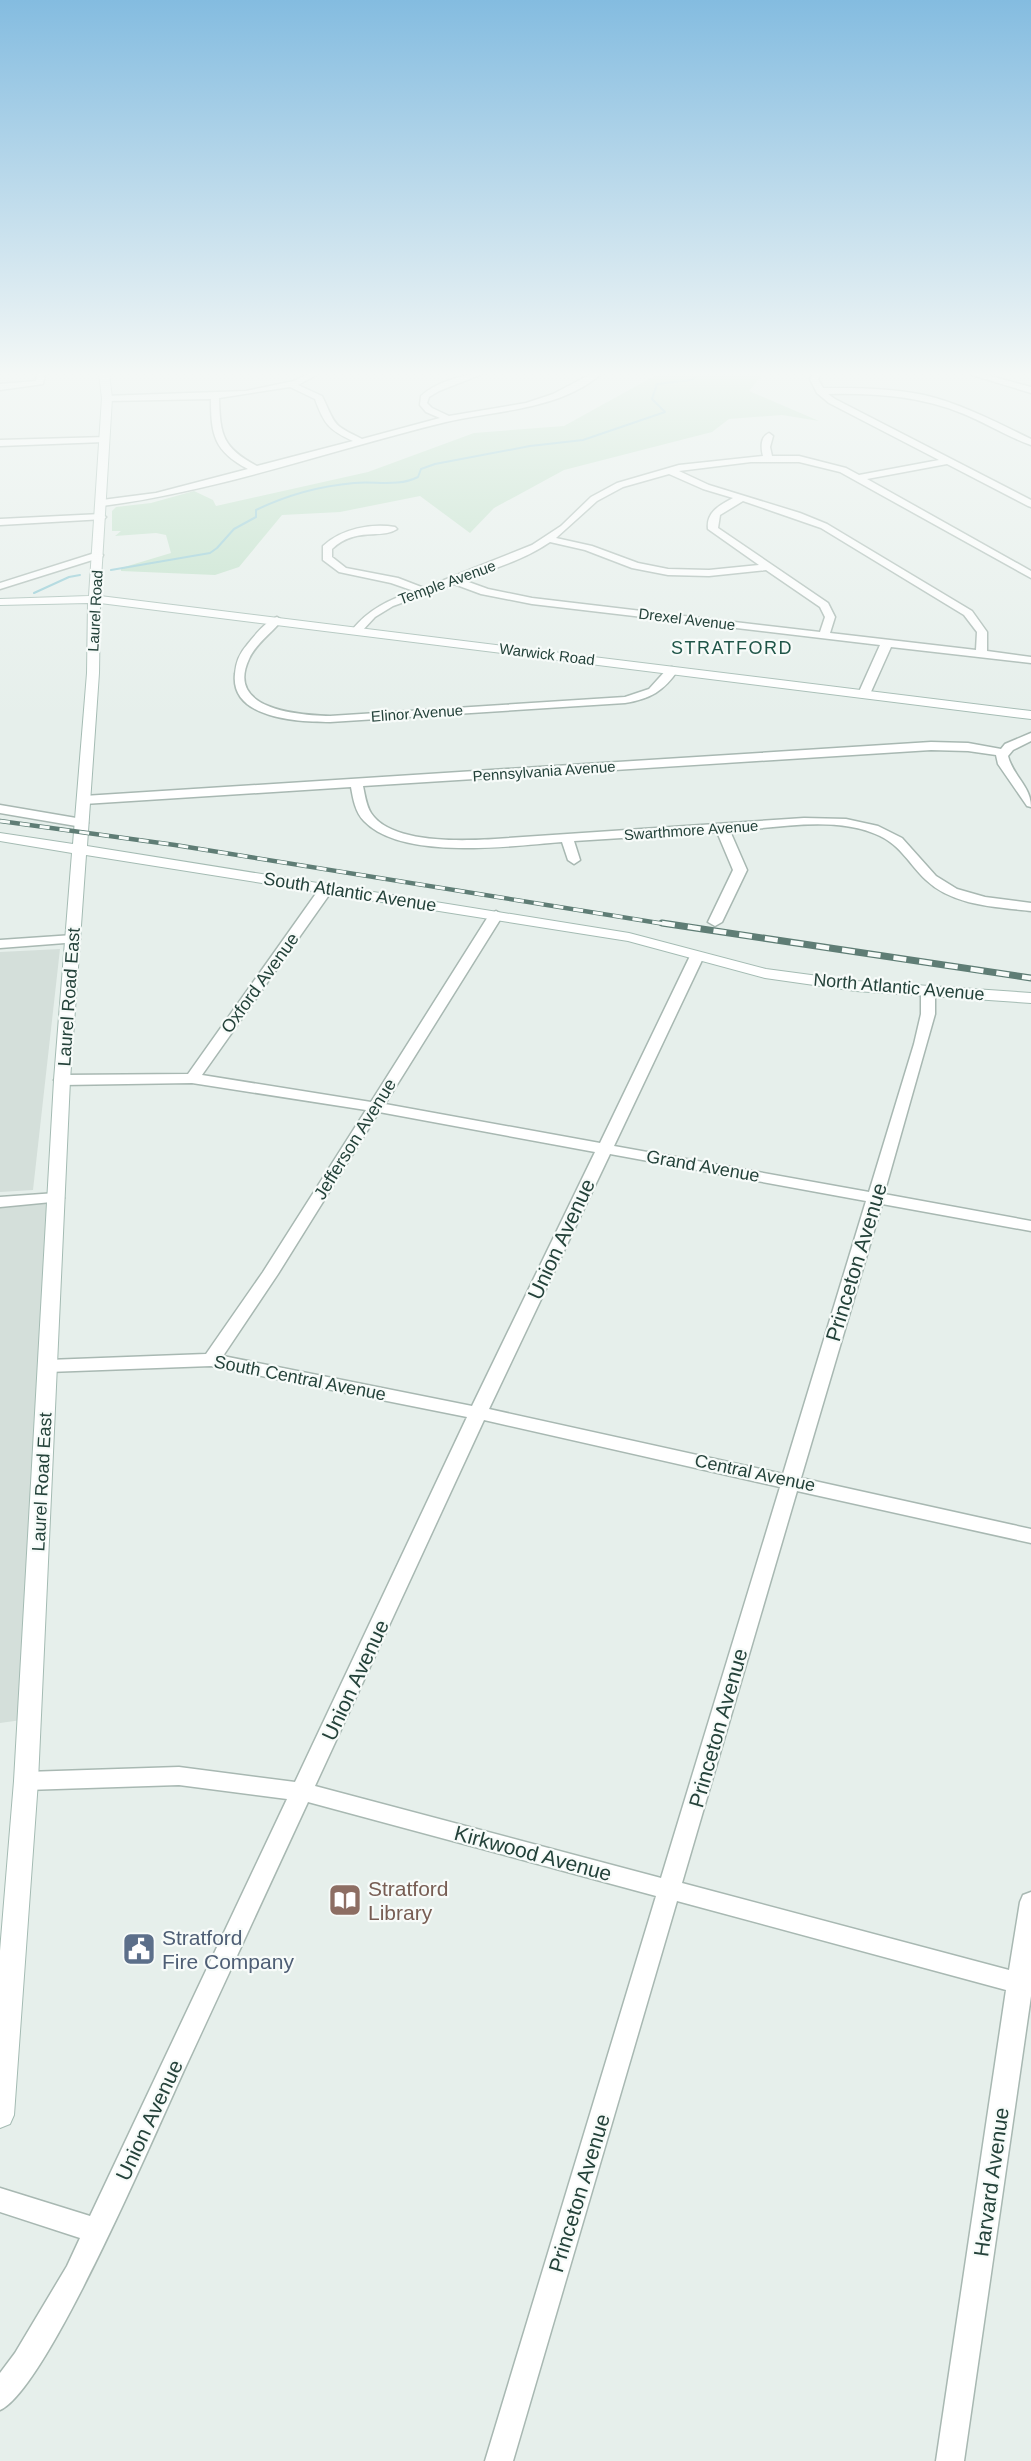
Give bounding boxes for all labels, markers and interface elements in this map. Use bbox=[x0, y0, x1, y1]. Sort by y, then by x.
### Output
street label: Temple Avenue bbox=[396, 557, 498, 607]
street label: Laurel Road bbox=[84, 570, 106, 652]
street label: Drexel Avenue bbox=[638, 605, 736, 633]
district label: STRATFORD bbox=[671, 638, 793, 658]
street label: Warwick Road bbox=[498, 640, 596, 668]
street label: Elinor Avenue bbox=[370, 701, 464, 725]
street label: Pennsylvania Avenue bbox=[472, 758, 616, 784]
street label: Swarthmore Avenue bbox=[623, 817, 759, 843]
street label: South Atlantic Avenue bbox=[262, 868, 438, 916]
street label: Laurel Road East bbox=[54, 927, 84, 1067]
street label: Oxford Avenue bbox=[217, 929, 303, 1037]
street label: North Atlantic Avenue bbox=[813, 970, 985, 1004]
street label: Jefferson Avenue bbox=[310, 1075, 400, 1203]
street label: Grand Avenue bbox=[645, 1146, 761, 1186]
street label: Union Avenue bbox=[523, 1175, 599, 1303]
street label: Princeton Avenue bbox=[821, 1180, 891, 1344]
street label: South Central Avenue bbox=[212, 1352, 388, 1404]
street label: Laurel Road East bbox=[28, 1412, 56, 1552]
street label: Central Avenue bbox=[693, 1450, 817, 1496]
street label: Union Avenue bbox=[317, 1616, 393, 1744]
street label: Princeton Avenue bbox=[684, 1646, 752, 1810]
street label: Kirkwood Avenue bbox=[452, 1821, 614, 1885]
place label: Stratford Library bbox=[368, 1877, 449, 1924]
library icon: Stratford Library bbox=[327, 1882, 363, 1918]
place label: Stratford Fire Company bbox=[162, 1926, 294, 1973]
public building icon: Stratford Fire Company bbox=[121, 1931, 157, 1967]
street label: Union Avenue bbox=[111, 2056, 187, 2184]
street label: Harvard Avenue bbox=[969, 2106, 1013, 2258]
street label: Princeton Avenue bbox=[544, 2111, 614, 2275]

